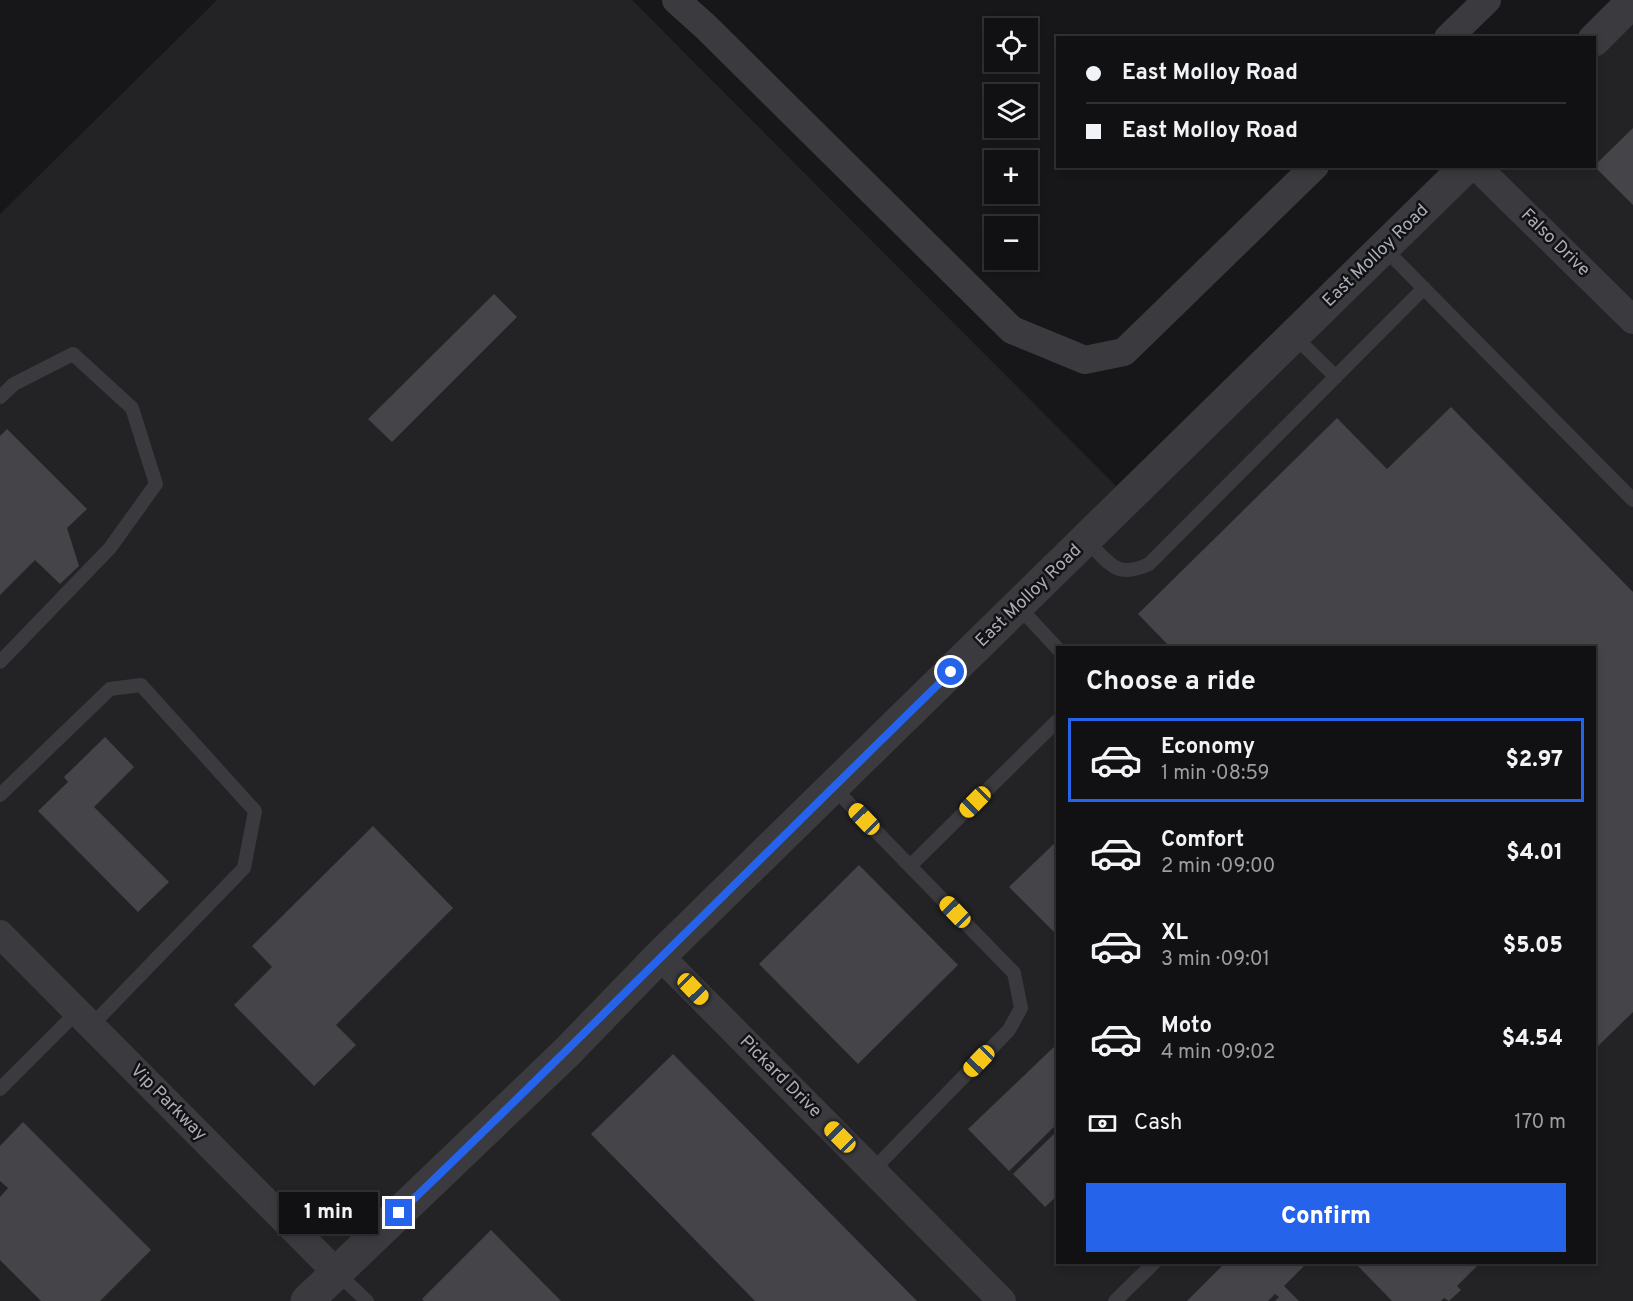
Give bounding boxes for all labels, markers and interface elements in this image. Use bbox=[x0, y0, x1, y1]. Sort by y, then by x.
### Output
map controls bbox=[984, 18, 1038, 270]
button: locate bbox=[984, 18, 1038, 72]
text: East Molloy Road bbox=[1122, 60, 1298, 87]
button: layers bbox=[984, 84, 1038, 138]
text: East Molloy Road bbox=[1122, 118, 1298, 145]
button: + bbox=[984, 150, 1038, 204]
street label: East Molloy Road bbox=[1318, 200, 1434, 312]
street label: Falso Drive bbox=[1515, 204, 1595, 282]
button: − bbox=[984, 216, 1038, 270]
street label: East Molloy Road bbox=[971, 540, 1087, 652]
route start bbox=[937, 658, 964, 685]
text: Choose a ride bbox=[1086, 665, 1256, 699]
icon: car bbox=[1089, 733, 1143, 787]
text: Economy bbox=[1161, 734, 1255, 761]
text: $2.97 bbox=[1505, 747, 1563, 774]
text: 1 min · 08:59 bbox=[1161, 761, 1270, 787]
car bbox=[956, 783, 994, 821]
car bbox=[845, 800, 883, 838]
icon: car bbox=[1089, 826, 1143, 880]
text: Comfort bbox=[1161, 827, 1244, 854]
text: $4.01 bbox=[1506, 840, 1563, 867]
text: 2 min · 09:00 bbox=[1161, 854, 1275, 880]
car bbox=[936, 893, 974, 931]
icon: car bbox=[1089, 919, 1143, 973]
text: XL bbox=[1161, 920, 1188, 947]
text: $5.05 bbox=[1503, 933, 1563, 960]
text: 3 min · 09:01 bbox=[1161, 947, 1270, 973]
car bbox=[674, 970, 712, 1008]
icon: car bbox=[1089, 1012, 1143, 1066]
text: Moto bbox=[1161, 1013, 1212, 1040]
text: $4.54 bbox=[1502, 1026, 1563, 1053]
street label: Pickard Drive bbox=[734, 1031, 826, 1123]
text: 4 min · 09:02 bbox=[1161, 1040, 1275, 1066]
car bbox=[960, 1042, 998, 1080]
street label: Vip Parkway bbox=[125, 1060, 211, 1146]
icon: cash bbox=[1086, 1107, 1119, 1140]
text: Cash bbox=[1134, 1110, 1183, 1137]
text: 170 m bbox=[1514, 1110, 1566, 1136]
car bbox=[821, 1118, 859, 1156]
button: Confirm bbox=[1086, 1183, 1566, 1252]
callout: 1 min bbox=[279, 1192, 378, 1234]
route end bbox=[385, 1199, 412, 1226]
text: 1 min bbox=[304, 1200, 353, 1226]

